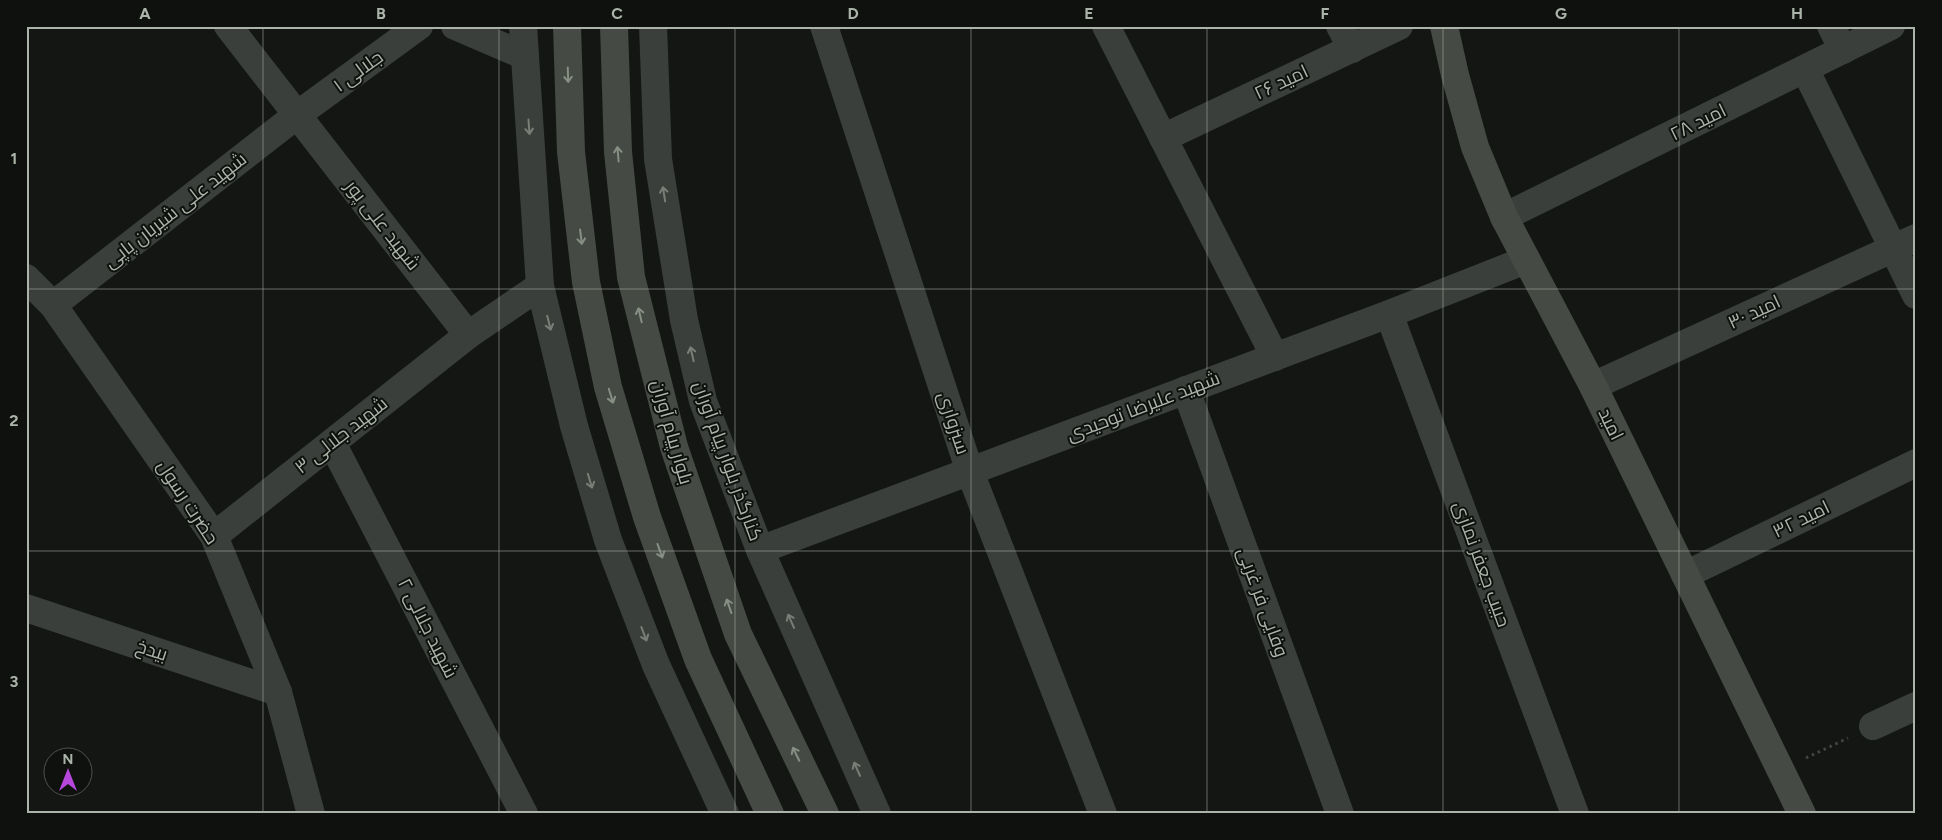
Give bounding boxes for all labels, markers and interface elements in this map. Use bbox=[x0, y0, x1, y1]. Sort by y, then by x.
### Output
text: A bbox=[139, 4, 151, 23]
text: B bbox=[376, 4, 386, 23]
text: C bbox=[611, 4, 623, 23]
text: D bbox=[847, 4, 859, 23]
text: E bbox=[1084, 4, 1094, 23]
text: F bbox=[1321, 4, 1330, 23]
text: G bbox=[1555, 4, 1567, 23]
text: H bbox=[1791, 4, 1803, 23]
street label: جلالی ۱ bbox=[329, 45, 387, 97]
street label: امید ۲۶ bbox=[1250, 60, 1312, 104]
one-way arrow bbox=[564, 67, 573, 83]
street label: امید ۲۸ bbox=[1666, 99, 1730, 145]
one-way arrow bbox=[525, 119, 534, 135]
street label: شهید علی شیریان پاپی bbox=[99, 147, 252, 274]
one-way arrow bbox=[613, 147, 623, 163]
text: 1 bbox=[11, 149, 17, 168]
street label: شهید علی پور bbox=[339, 174, 425, 275]
one-way arrow bbox=[658, 187, 668, 203]
one-way arrow bbox=[576, 229, 586, 245]
street label: امید ۳۰ bbox=[1724, 290, 1784, 334]
one-way arrow bbox=[635, 308, 644, 324]
one-way arrow bbox=[545, 315, 554, 331]
one-way arrow bbox=[687, 347, 696, 363]
street label: شهید علیرضا توحیدی bbox=[1063, 366, 1223, 446]
street label: بلوار پیام آوران bbox=[644, 377, 698, 488]
street label: کنارگذر بلوار پیام آوران bbox=[686, 378, 768, 545]
one-way arrow bbox=[606, 388, 616, 404]
street label: سبزواری bbox=[933, 389, 975, 457]
street label: شهید جلالی ۳ bbox=[290, 392, 392, 478]
street label: امید bbox=[1593, 404, 1629, 444]
text: 2 bbox=[9, 411, 19, 430]
street label: حضرت رسول bbox=[152, 456, 224, 548]
one-way arrow bbox=[586, 472, 596, 488]
street label: امید ۳۲ bbox=[1769, 495, 1833, 543]
street label: حبیب جعفر نمازی bbox=[1449, 498, 1515, 630]
one-way arrow bbox=[656, 543, 665, 559]
street label: وفایی فر غربی bbox=[1233, 544, 1293, 660]
street label: شهید جلالی ۲ bbox=[393, 574, 463, 682]
one-way arrow bbox=[723, 599, 733, 615]
one-way arrow bbox=[786, 614, 796, 629]
one-way arrow bbox=[640, 626, 649, 641]
street label: بیدخ bbox=[133, 634, 171, 668]
text: 3 bbox=[10, 672, 19, 691]
one-way arrow bbox=[791, 747, 800, 762]
north arrow bbox=[42, 748, 92, 798]
text: N bbox=[63, 751, 73, 768]
one-way arrow bbox=[852, 762, 862, 777]

